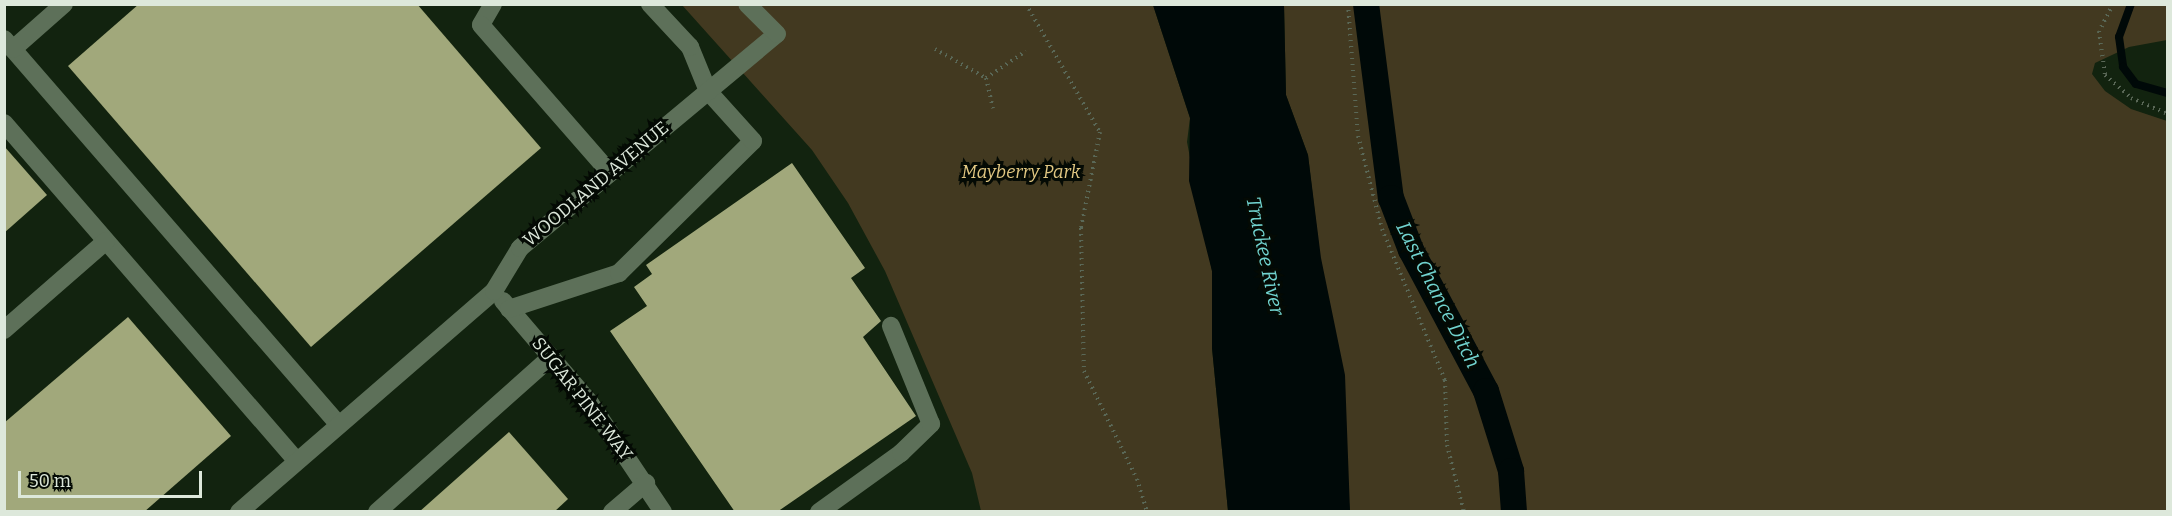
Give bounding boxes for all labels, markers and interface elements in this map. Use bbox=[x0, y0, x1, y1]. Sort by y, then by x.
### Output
street label: WOODLAND AVENUE bbox=[519, 117, 673, 251]
park label: Mayberry Park bbox=[961, 161, 1081, 183]
water label: Truckee River bbox=[1241, 195, 1289, 317]
water label: Last Chance Ditch bbox=[1391, 218, 1485, 372]
street label: SUGAR PINE WAY bbox=[527, 333, 637, 465]
scale bar bbox=[21, 459, 206, 497]
text: 50 m bbox=[29, 470, 71, 492]

